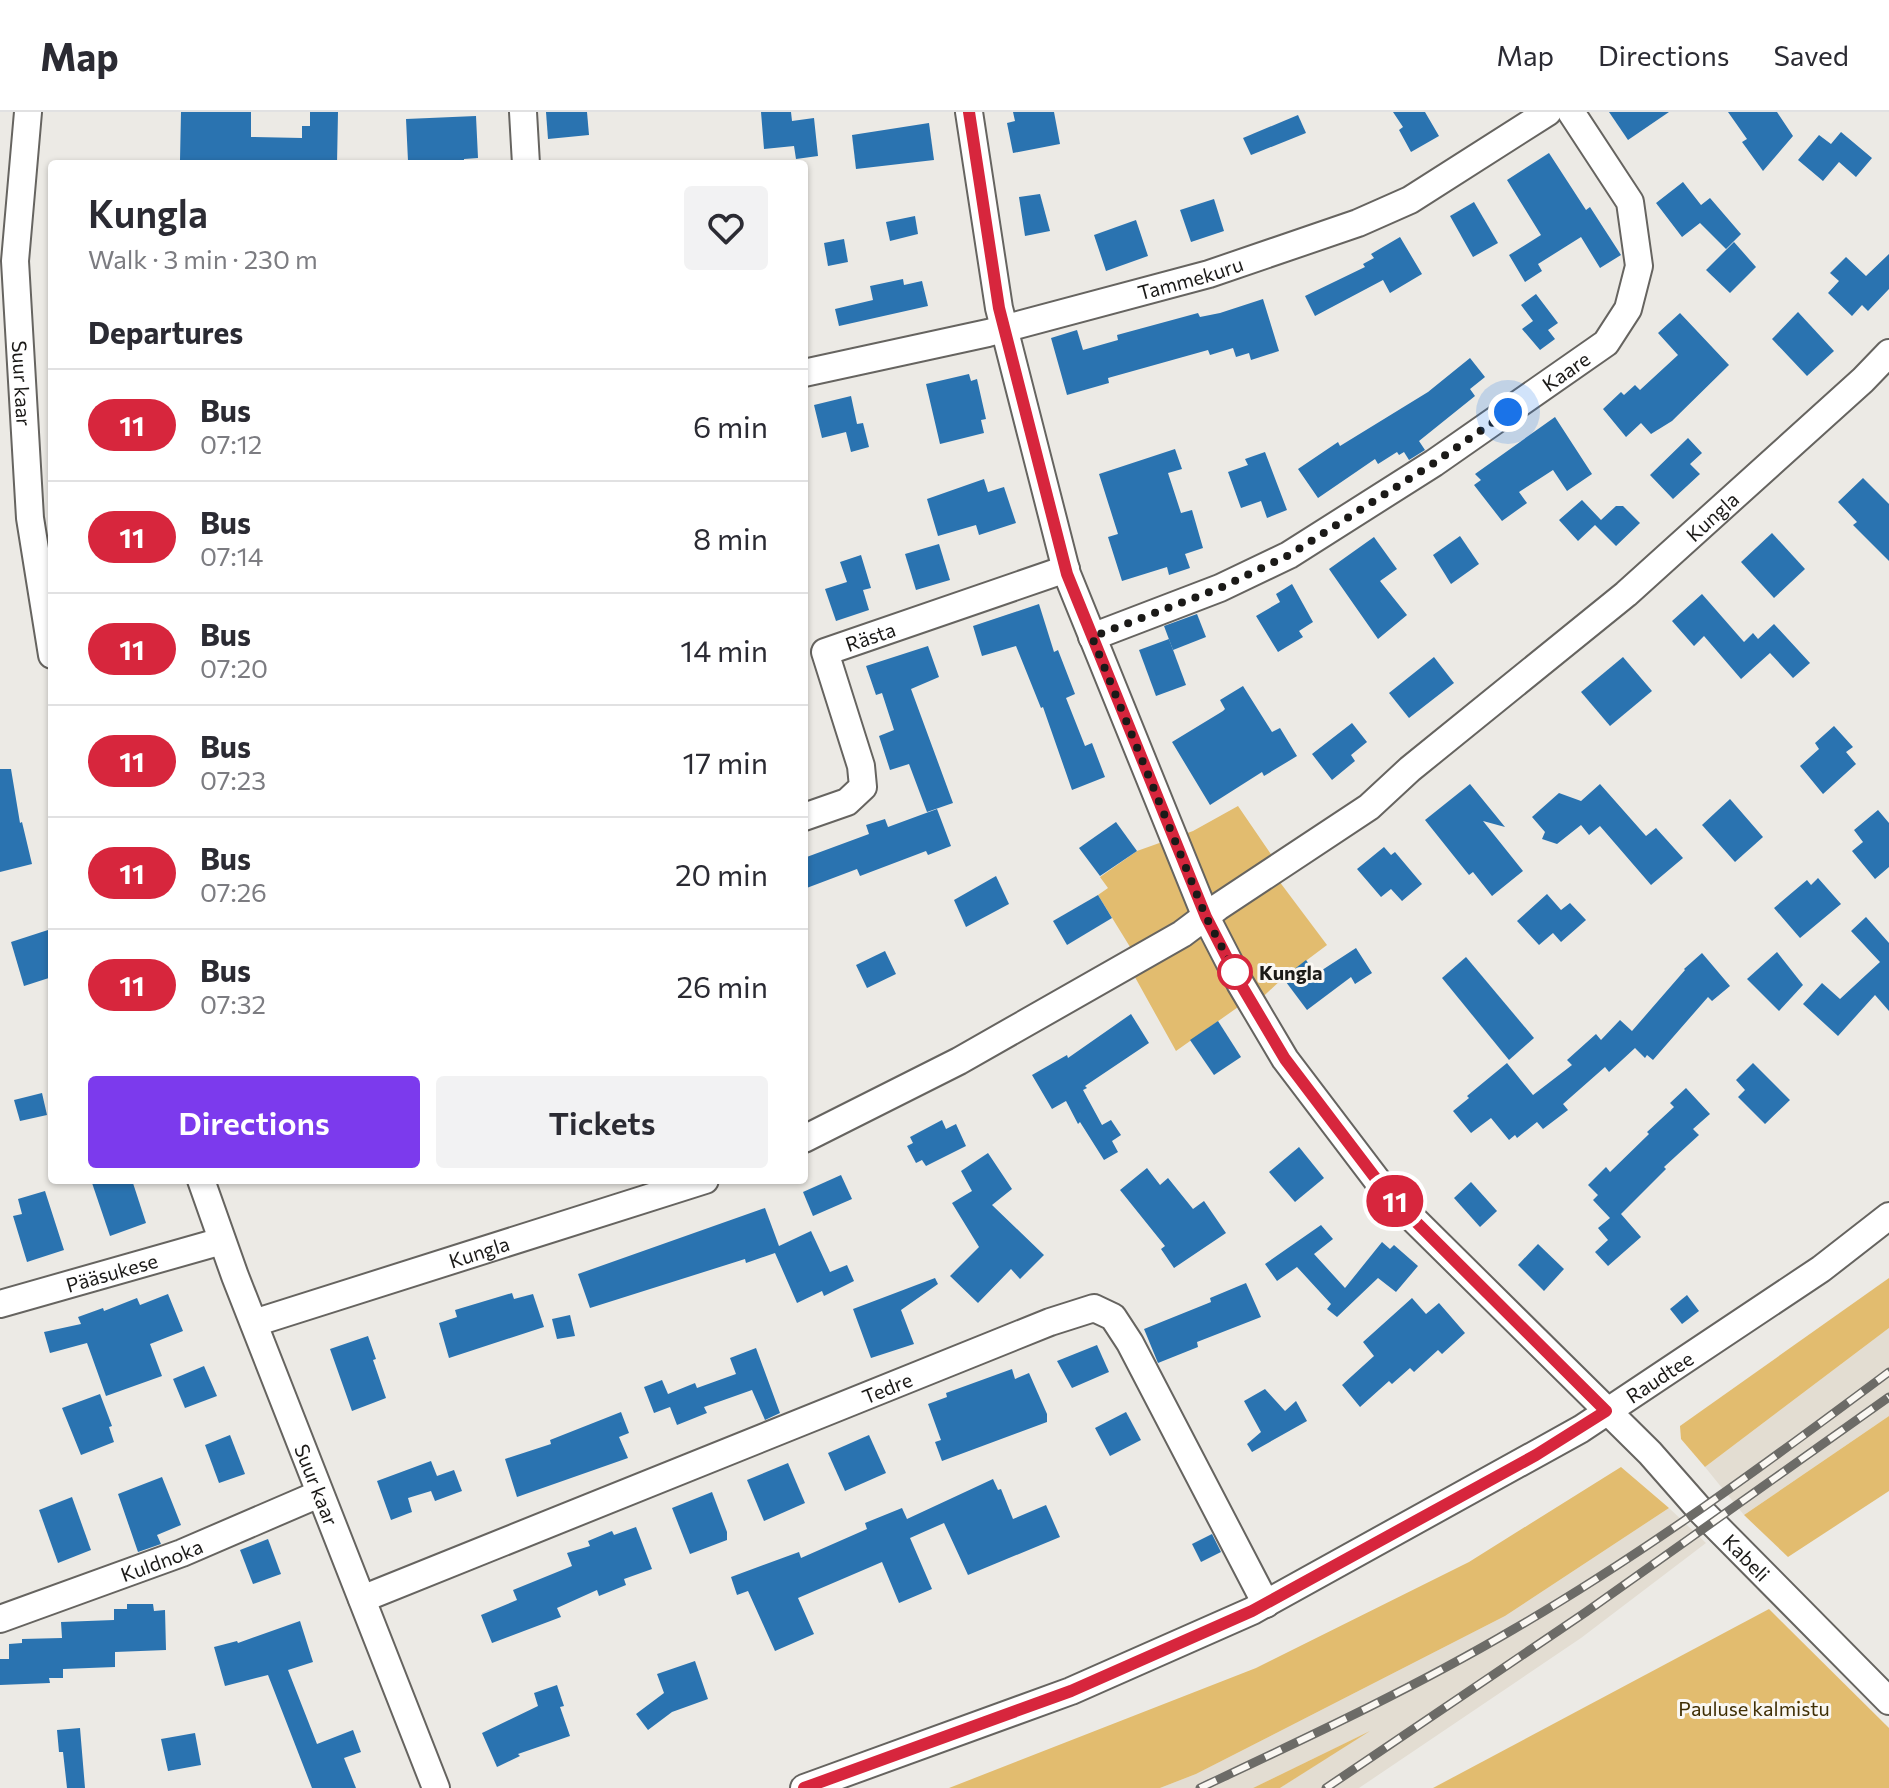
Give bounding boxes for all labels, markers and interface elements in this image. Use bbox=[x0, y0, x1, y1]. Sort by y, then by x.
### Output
text: Map bbox=[40, 32, 119, 79]
text: Map bbox=[1496, 38, 1554, 72]
text: Directions bbox=[1598, 38, 1729, 72]
text: Saved bbox=[1773, 38, 1849, 72]
button: heart bbox=[684, 186, 768, 270]
text: Kungla bbox=[88, 189, 208, 236]
text: Walk · 3 min · 230 m bbox=[88, 243, 318, 274]
street label: Tammekuru bbox=[1135, 251, 1246, 304]
text: Departures bbox=[88, 313, 243, 350]
street label: Suur kaar bbox=[8, 340, 37, 427]
street label: Kaare bbox=[1537, 346, 1594, 396]
text: Bus bbox=[200, 391, 251, 428]
your location bbox=[1488, 392, 1528, 432]
text: 6 min bbox=[693, 407, 768, 444]
text: 11 bbox=[119, 408, 145, 442]
text: 07:12 bbox=[200, 428, 262, 459]
street label: Kungla bbox=[1681, 487, 1743, 546]
text: Bus bbox=[200, 503, 251, 540]
text: 8 min bbox=[693, 519, 768, 556]
text: 11 bbox=[119, 520, 145, 554]
text: 07:14 bbox=[200, 540, 263, 571]
text: Bus bbox=[200, 615, 251, 652]
street label: Rästa bbox=[842, 617, 899, 656]
text: 14 min bbox=[680, 631, 768, 668]
text: 11 bbox=[119, 632, 145, 666]
text: 07:20 bbox=[200, 652, 268, 683]
text: Bus bbox=[200, 727, 251, 764]
text: 17 min bbox=[683, 743, 768, 780]
text: 11 bbox=[119, 744, 145, 778]
text: 07:23 bbox=[200, 764, 266, 795]
text: Bus bbox=[200, 839, 251, 876]
text: 20 min bbox=[675, 855, 768, 892]
text: 11 bbox=[119, 856, 145, 890]
text: 07:26 bbox=[200, 876, 267, 907]
text: Bus bbox=[200, 951, 251, 988]
marker: Kungla bbox=[1218, 955, 1252, 989]
place label: Kungla bbox=[1259, 960, 1323, 984]
text: 26 min bbox=[676, 967, 768, 1004]
text: 11 bbox=[119, 968, 145, 1002]
text: 07:32 bbox=[200, 988, 266, 1019]
button: Directions bbox=[88, 1076, 420, 1168]
button: Tickets bbox=[436, 1076, 768, 1168]
line badge: 11 bbox=[1359, 1175, 1431, 1227]
text: 11 bbox=[1382, 1184, 1408, 1218]
street label: Kungla bbox=[446, 1231, 512, 1273]
street label: Pääsukese bbox=[63, 1248, 160, 1297]
street label: Raudtee bbox=[1621, 1346, 1697, 1408]
street label: Tedre bbox=[859, 1367, 915, 1408]
street label: Suur kaar bbox=[290, 1440, 344, 1529]
street label: Kabeli bbox=[1718, 1529, 1775, 1586]
street label: Kuldnoka bbox=[117, 1534, 206, 1586]
park label: Pauluse kalmistu bbox=[1678, 1696, 1830, 1720]

